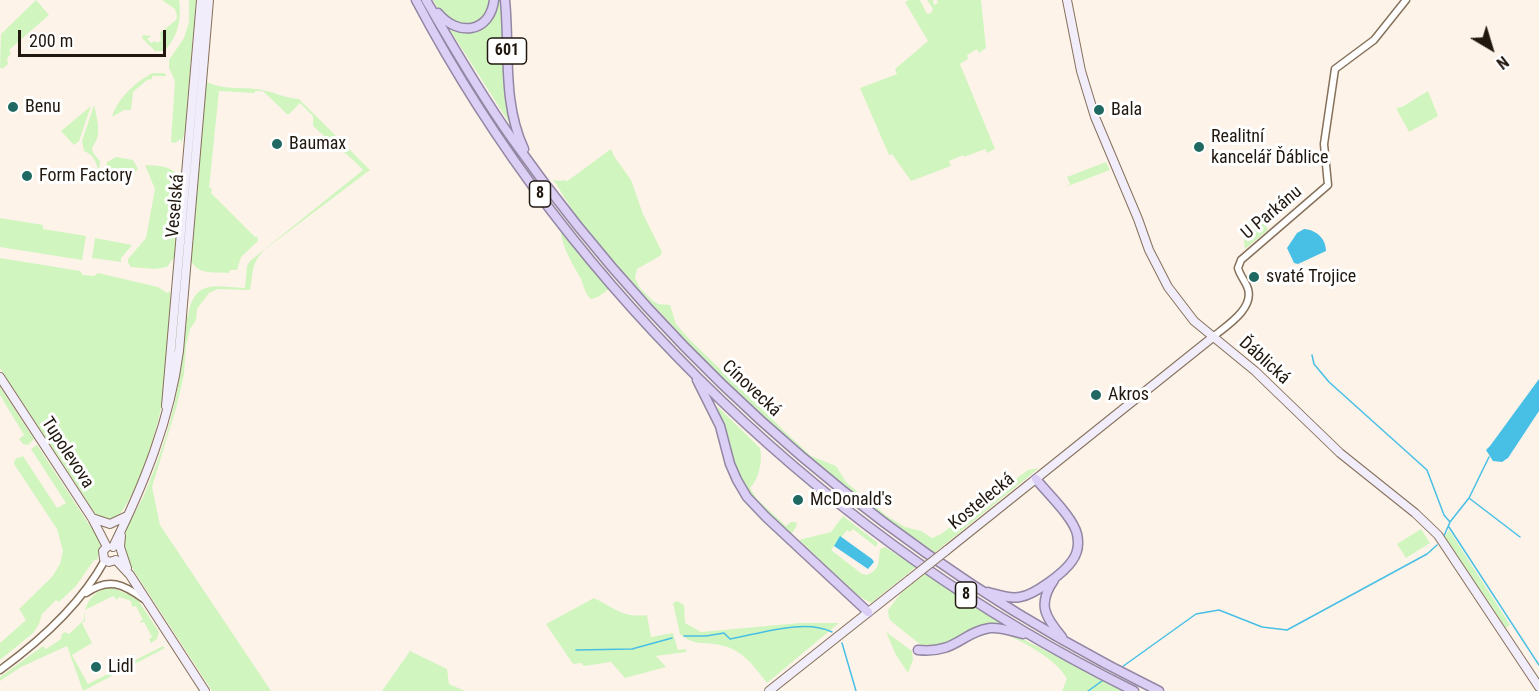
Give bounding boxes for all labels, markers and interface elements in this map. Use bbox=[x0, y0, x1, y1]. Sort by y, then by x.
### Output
scale bar bbox=[21, 18, 170, 56]
north arrow bbox=[1461, 18, 1521, 78]
text: 200 m bbox=[29, 30, 73, 51]
road number: 601 bbox=[488, 38, 526, 64]
text: N bbox=[1493, 52, 1512, 73]
place label: Benu bbox=[25, 96, 61, 118]
place label: Bala bbox=[1111, 99, 1142, 121]
marker: Benu bbox=[6, 100, 20, 114]
marker: Bala bbox=[1092, 103, 1106, 117]
place label: Realitní kancelář Ďáblice bbox=[1211, 126, 1328, 168]
place label: Baumax bbox=[289, 133, 346, 155]
marker: Baumax bbox=[270, 137, 284, 151]
marker: Realitní kancelář Ďáblice bbox=[1192, 140, 1206, 154]
place label: Form Factory bbox=[39, 165, 132, 187]
marker: Form Factory bbox=[20, 169, 34, 183]
street label: Veselská bbox=[162, 173, 190, 239]
road number: 8 bbox=[530, 181, 550, 207]
street label: U Parkánu bbox=[1237, 181, 1307, 245]
place label: svaté Trojice bbox=[1266, 266, 1356, 288]
marker: svaté Trojice bbox=[1247, 270, 1261, 284]
street label: Ďáblická bbox=[1234, 333, 1294, 389]
street label: Cínovecká bbox=[717, 356, 785, 422]
place label: Akros bbox=[1108, 384, 1149, 406]
marker: Akros bbox=[1089, 388, 1103, 402]
street label: Tupolevova bbox=[36, 413, 98, 493]
street label: Kostelecká bbox=[945, 469, 1019, 535]
place label: McDonald's bbox=[810, 489, 892, 511]
marker: McDonald's bbox=[791, 493, 805, 507]
road number: 8 bbox=[956, 582, 976, 608]
place label: Lidl bbox=[108, 656, 134, 678]
marker: Lidl bbox=[89, 660, 103, 674]

